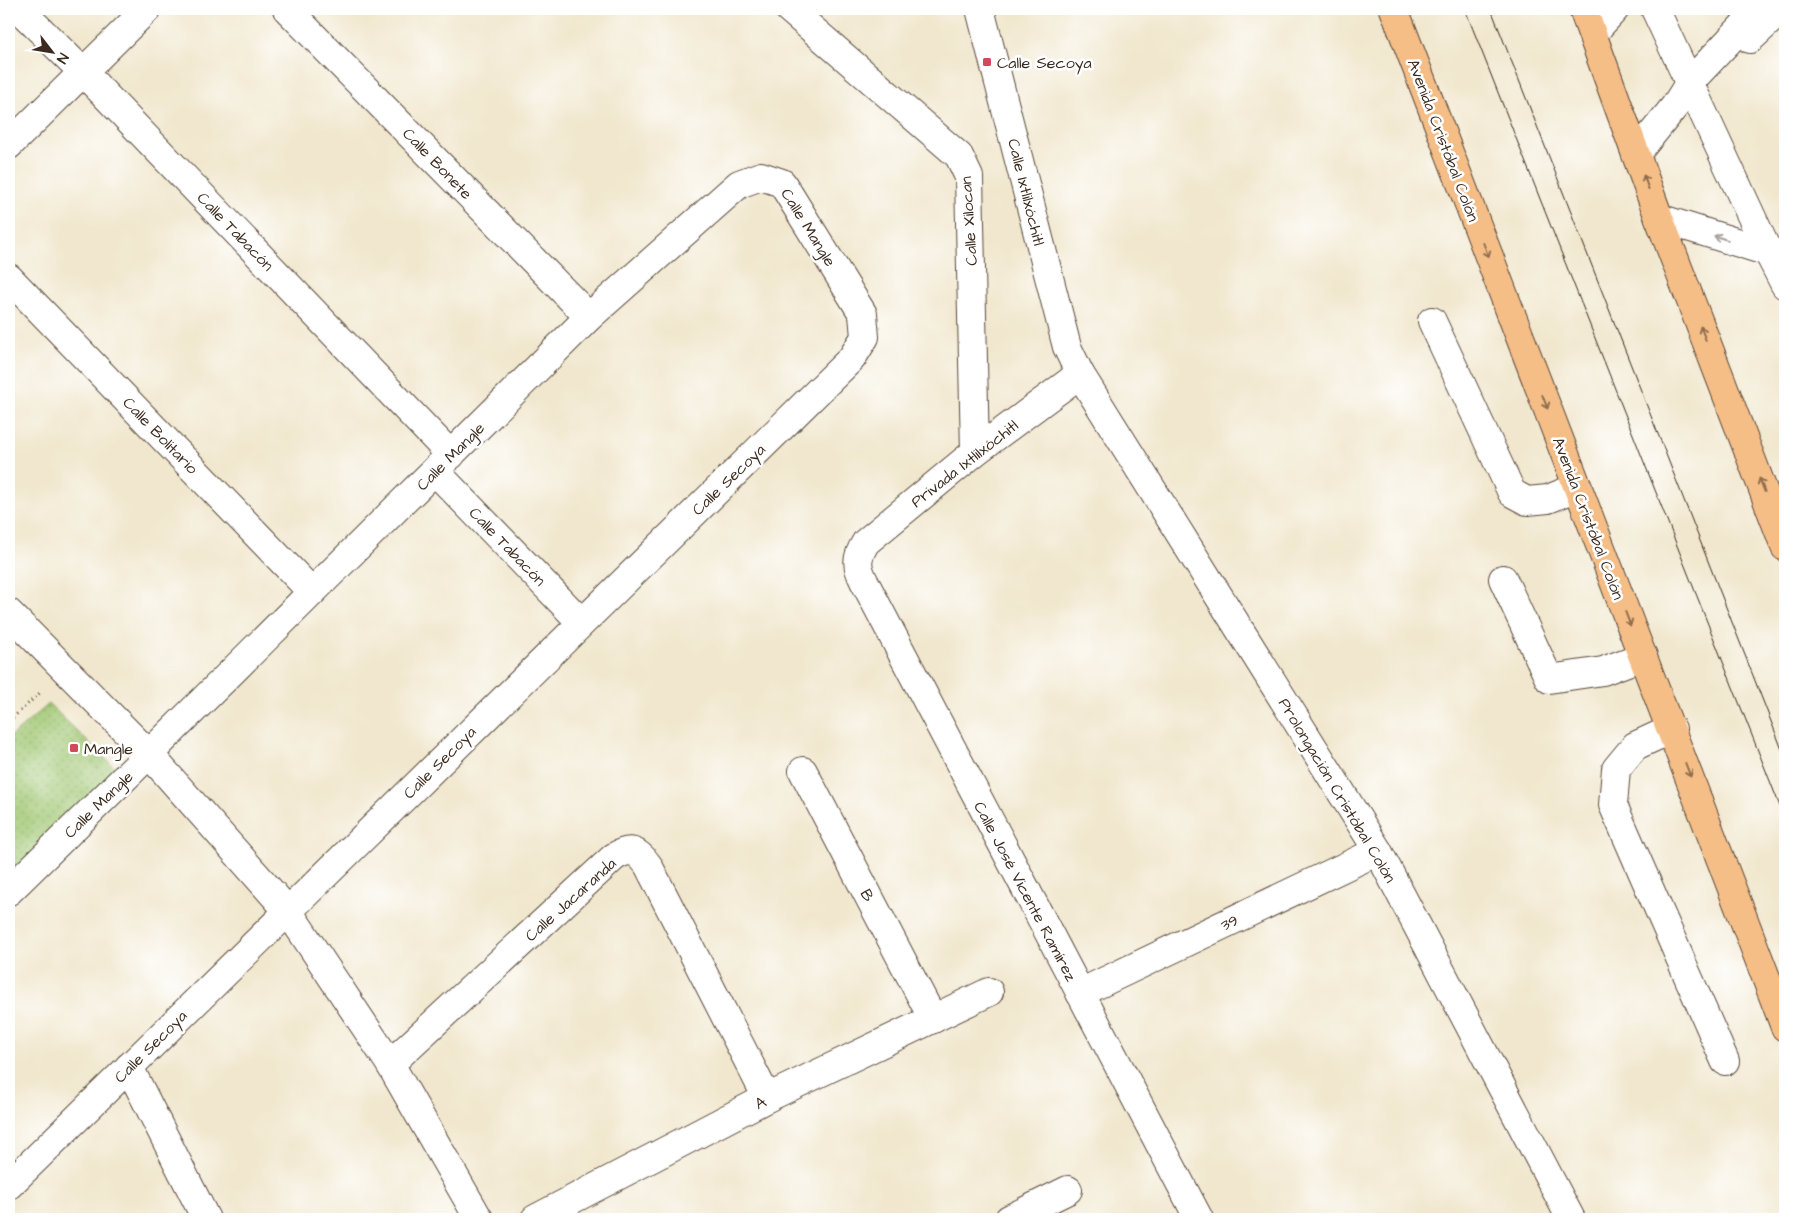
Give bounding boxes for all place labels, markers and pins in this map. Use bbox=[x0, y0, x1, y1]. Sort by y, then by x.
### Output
place label: Calle Secoya bbox=[997, 52, 1092, 75]
marker: Calle Secoya bbox=[981, 56, 993, 68]
place label: Mangle bbox=[84, 738, 133, 761]
marker: Mangle bbox=[68, 742, 80, 754]

